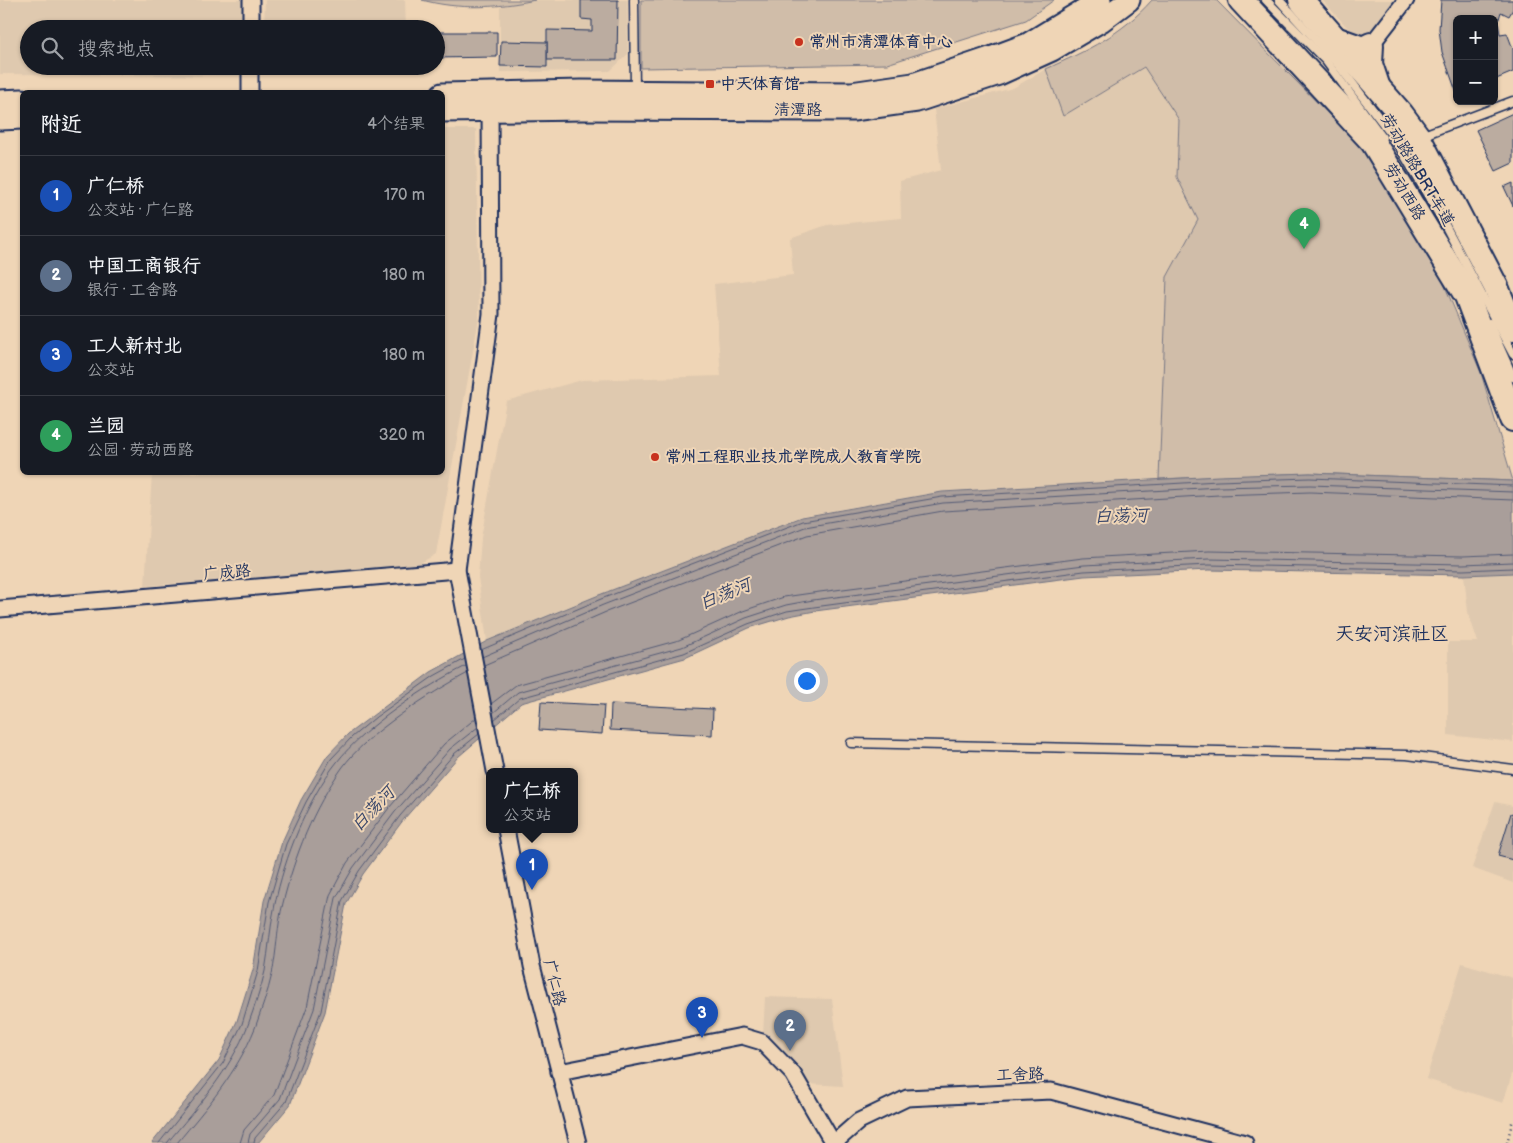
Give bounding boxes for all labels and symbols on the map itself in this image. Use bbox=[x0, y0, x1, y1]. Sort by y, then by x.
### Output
place label: 常州市清潭体育中心 bbox=[809, 33, 953, 52]
marker: 常州市清潭体育中心 bbox=[793, 36, 805, 48]
place label: 中天体育馆 bbox=[720, 75, 800, 94]
marker: 中天体育馆 bbox=[704, 78, 716, 90]
street label: 清潭路 bbox=[774, 101, 822, 120]
street label: 劳动路路BRT车道 bbox=[1376, 110, 1458, 230]
street label: 劳动西路 bbox=[1379, 160, 1429, 224]
pin: 4 bbox=[1288, 208, 1320, 249]
place label: 常州工程职业技术学院成人教育学院 bbox=[665, 448, 921, 467]
marker: 常州工程职业技术学院成人教育学院 bbox=[649, 451, 661, 463]
water label: 白荡河 bbox=[1094, 505, 1151, 527]
street label: 广成路 bbox=[202, 561, 252, 585]
water label: 白荡河 bbox=[696, 573, 757, 614]
district label: 天安河滨社区 bbox=[1335, 623, 1449, 646]
your location bbox=[794, 668, 820, 694]
water label: 白荡河 bbox=[347, 780, 401, 836]
pin: 1 bbox=[516, 849, 548, 890]
street label: 广仁路 bbox=[539, 957, 569, 1009]
pin: 3 bbox=[686, 997, 718, 1038]
pin: 2 bbox=[774, 1010, 806, 1051]
street label: 工舍路 bbox=[996, 1065, 1044, 1085]

